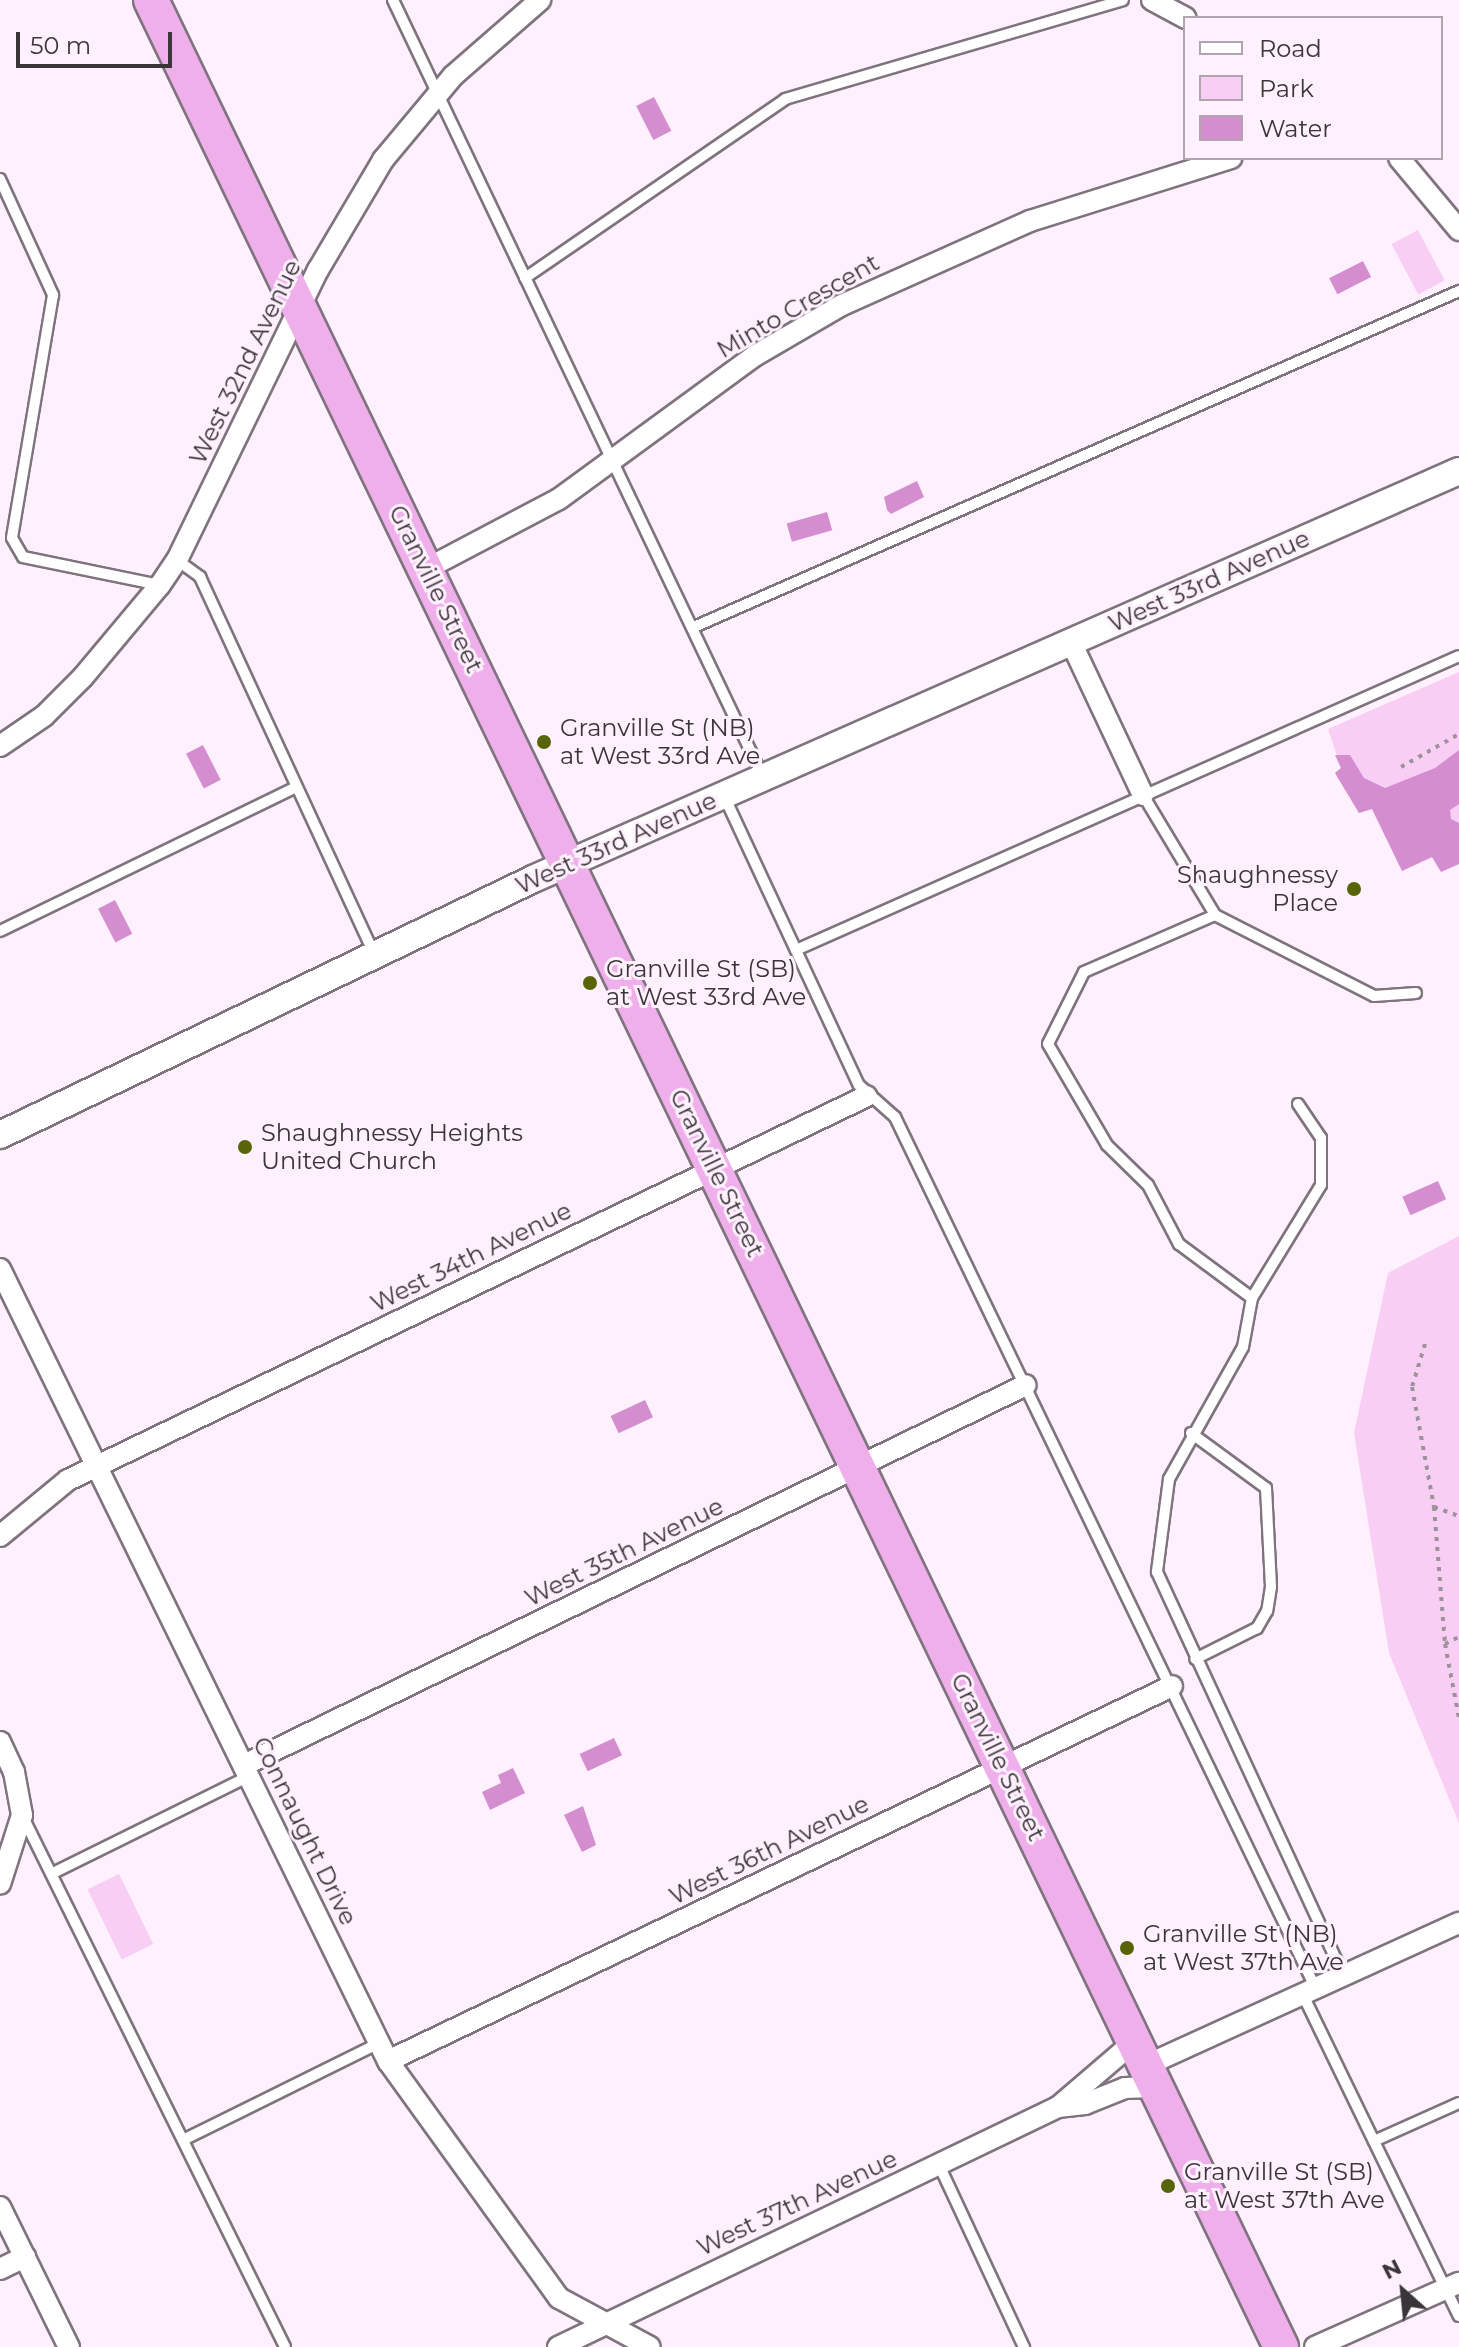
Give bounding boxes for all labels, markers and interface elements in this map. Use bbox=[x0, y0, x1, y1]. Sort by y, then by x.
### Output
scale bar bbox=[20, 16, 176, 66]
legend bbox=[1183, 16, 1443, 160]
text: 50 m bbox=[30, 31, 91, 60]
text: Road bbox=[1259, 34, 1322, 63]
text: Park bbox=[1259, 74, 1314, 103]
text: Water bbox=[1259, 114, 1332, 143]
street label: Minto Crescent bbox=[712, 248, 884, 364]
street label: West 32nd Avenue bbox=[183, 255, 307, 469]
street label: Granville Street bbox=[383, 500, 489, 678]
street label: West 33rd Avenue bbox=[1104, 524, 1314, 638]
place label: Granville St (NB) at West 33rd Ave bbox=[560, 714, 760, 770]
marker: Granville St (NB) at West 33rd Ave bbox=[535, 733, 553, 751]
street label: West 33rd Avenue bbox=[511, 786, 721, 900]
place label: Shaughnessy Place bbox=[1177, 861, 1338, 917]
marker: Shaughnessy Place bbox=[1345, 880, 1363, 898]
place label: Granville St (SB) at West 33rd Ave bbox=[606, 955, 806, 1011]
marker: Granville St (SB) at West 33rd Ave bbox=[581, 974, 599, 992]
street label: Granville Street bbox=[664, 1084, 770, 1262]
place label: Shaughnessy Heights United Church bbox=[261, 1119, 523, 1175]
marker: Shaughnessy Heights United Church bbox=[236, 1138, 254, 1156]
street label: West 34th Avenue bbox=[366, 1196, 576, 1318]
street label: West 35th Avenue bbox=[520, 1491, 728, 1613]
street label: Granville Street bbox=[945, 1668, 1051, 1846]
street label: Connaught Drive bbox=[247, 1732, 363, 1930]
street label: West 36th Avenue bbox=[664, 1789, 874, 1911]
place label: Granville St (NB) at West 37th Ave bbox=[1143, 1920, 1344, 1976]
marker: Granville St (NB) at West 37th Ave bbox=[1118, 1939, 1136, 1957]
street label: West 37th Avenue bbox=[692, 2144, 902, 2262]
place label: Granville St (SB) at West 37th Ave bbox=[1184, 2158, 1385, 2214]
marker: Granville St (SB) at West 37th Ave bbox=[1159, 2177, 1177, 2195]
north arrow bbox=[1363, 2251, 1443, 2331]
text: N bbox=[1378, 2253, 1406, 2285]

